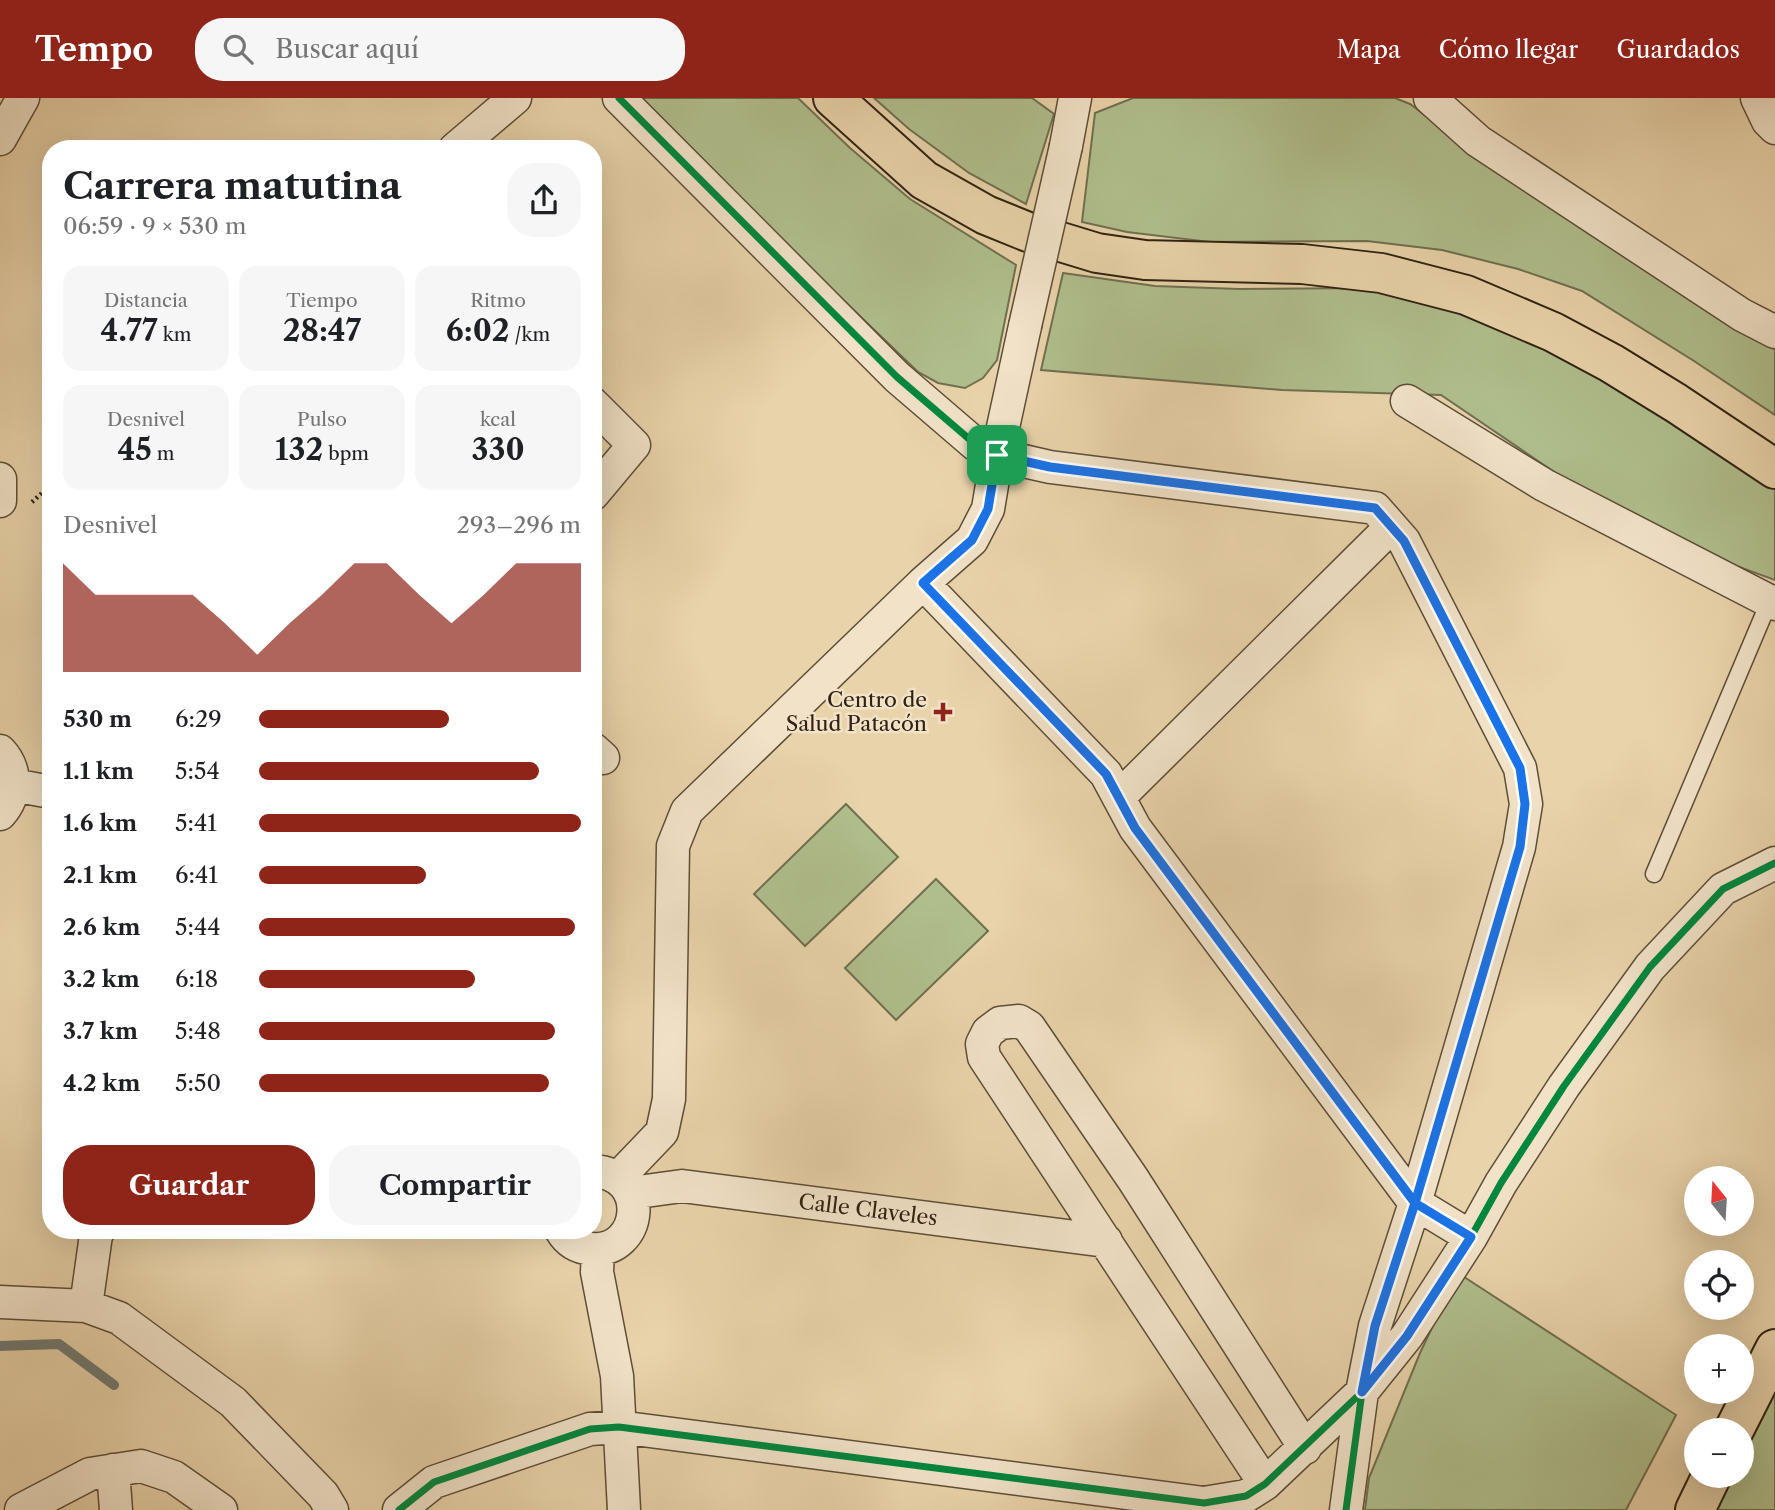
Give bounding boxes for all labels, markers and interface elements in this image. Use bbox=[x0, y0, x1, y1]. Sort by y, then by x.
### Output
search box bbox=[195, 18, 685, 81]
text: Tempo bbox=[35, 29, 153, 70]
icon: search bbox=[219, 30, 257, 68]
text: Buscar aquí bbox=[275, 33, 419, 65]
text: Mapa bbox=[1336, 35, 1401, 64]
text: Cómo llegar bbox=[1439, 35, 1578, 64]
text: Guardados bbox=[1616, 35, 1740, 64]
text: Carrera matutina bbox=[63, 162, 402, 209]
button: share bbox=[507, 163, 581, 237]
text: 06:59 · 9 × 530 m bbox=[63, 212, 246, 240]
text: Distancia bbox=[104, 289, 188, 312]
text: Tiempo bbox=[286, 289, 358, 312]
text: Ritmo bbox=[470, 289, 526, 312]
text: 4.77 bbox=[101, 312, 158, 349]
text: 28:47 bbox=[283, 312, 361, 349]
text: 6:02 bbox=[446, 312, 510, 349]
text: km bbox=[158, 323, 191, 346]
text: /km bbox=[510, 323, 550, 346]
text: Desnivel bbox=[107, 408, 185, 431]
text: Pulso bbox=[297, 408, 347, 431]
text: kcal bbox=[480, 408, 516, 431]
pin bbox=[967, 425, 1027, 485]
text: 45 bbox=[117, 431, 152, 468]
text: 132 bbox=[275, 431, 323, 468]
text: 330 bbox=[471, 431, 525, 468]
icon: arrive bbox=[978, 436, 1016, 474]
text: m bbox=[152, 442, 175, 465]
text: bpm bbox=[323, 442, 369, 465]
text: Desnivel bbox=[63, 511, 157, 539]
text: 293–296 m bbox=[457, 511, 581, 539]
place label: Centro de Salud Patacón bbox=[786, 687, 927, 736]
marker: Centro de Salud Patacón bbox=[933, 702, 953, 722]
text: 530 m bbox=[63, 705, 132, 733]
text: 6:29 bbox=[175, 705, 222, 733]
text: 1.1 km bbox=[63, 757, 134, 785]
text: 5:54 bbox=[175, 757, 220, 785]
text: 1.6 km bbox=[63, 809, 137, 837]
text: 5:41 bbox=[175, 809, 217, 837]
text: 2.1 km bbox=[63, 861, 137, 889]
text: 6:41 bbox=[175, 861, 218, 889]
text: 2.6 km bbox=[63, 913, 141, 941]
text: 5:44 bbox=[175, 913, 221, 941]
text: 3.2 km bbox=[63, 965, 140, 993]
text: 6:18 bbox=[175, 965, 218, 993]
text: 3.7 km bbox=[63, 1017, 138, 1045]
text: 5:48 bbox=[175, 1017, 221, 1045]
text: 4.2 km bbox=[63, 1069, 140, 1097]
text: 5:50 bbox=[175, 1069, 221, 1097]
button: Guardar bbox=[63, 1145, 315, 1225]
button: Compartir bbox=[329, 1145, 581, 1225]
north arrow bbox=[1684, 1166, 1754, 1236]
map controls bbox=[1684, 1166, 1754, 1488]
street label: Calle Claveles bbox=[797, 1189, 939, 1230]
button: locate bbox=[1684, 1250, 1754, 1320]
button: + bbox=[1684, 1334, 1754, 1404]
button: − bbox=[1684, 1418, 1754, 1488]

